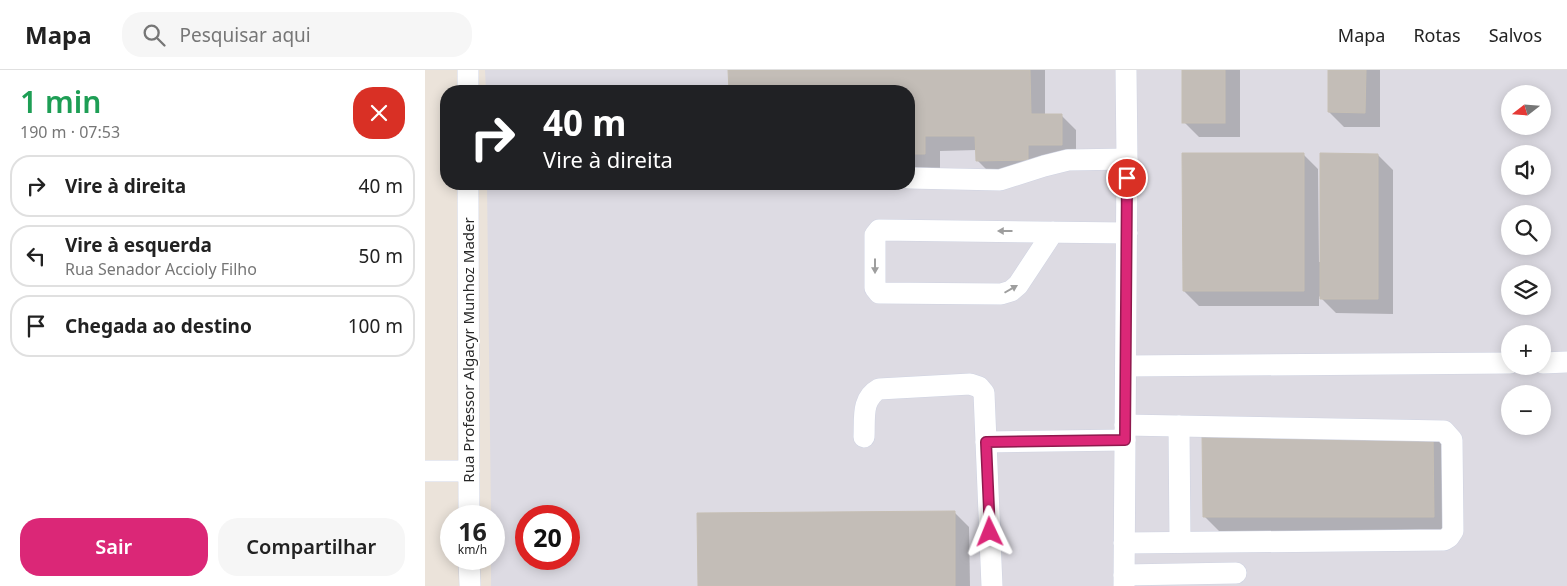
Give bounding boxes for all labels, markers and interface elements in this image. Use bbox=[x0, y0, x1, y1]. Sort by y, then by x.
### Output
search box bbox=[122, 12, 472, 57]
text: Mapa bbox=[25, 18, 92, 51]
icon: search bbox=[140, 21, 168, 49]
text: Pesquisar aqui bbox=[180, 22, 311, 48]
text: Mapa bbox=[1338, 23, 1385, 47]
text: Rotas bbox=[1413, 23, 1461, 47]
text: Salvos bbox=[1489, 23, 1542, 47]
text: 1 min bbox=[20, 81, 101, 122]
north arrow bbox=[1501, 85, 1551, 135]
map controls bbox=[1501, 85, 1551, 435]
button: close bbox=[353, 87, 405, 139]
text: 40 m bbox=[543, 99, 626, 146]
icon: right bbox=[460, 105, 525, 170]
text: 190 m · 07:53 bbox=[20, 121, 120, 143]
text: Vire à direita bbox=[543, 144, 673, 174]
button: sound bbox=[1501, 145, 1551, 195]
pin bbox=[1106, 157, 1148, 199]
icon: arrive bbox=[1113, 164, 1141, 192]
icon: right bbox=[22, 172, 50, 200]
text: Vire à direita bbox=[65, 173, 186, 199]
text: 40 m bbox=[359, 173, 403, 199]
button: search bbox=[1501, 205, 1551, 255]
street label: Rua Professor Algacyr Munhoz Mader bbox=[458, 217, 478, 483]
one-way arrow bbox=[996, 227, 1012, 235]
text: Vire à esquerda bbox=[65, 232, 212, 258]
icon: left bbox=[22, 242, 50, 270]
text: 50 m bbox=[359, 243, 403, 269]
text: Rua Senador Accioly Filho bbox=[65, 258, 257, 280]
one-way arrow bbox=[871, 258, 879, 274]
button: layers bbox=[1501, 265, 1551, 315]
one-way arrow bbox=[1004, 285, 1018, 294]
icon: arrive bbox=[22, 312, 50, 340]
text: Chegada ao destino bbox=[65, 313, 252, 339]
text: 100 m bbox=[348, 313, 403, 339]
button: + bbox=[1501, 325, 1551, 375]
button: − bbox=[1501, 385, 1551, 435]
speed limit sign: 20 bbox=[515, 505, 580, 570]
position arrow bbox=[963, 505, 1015, 557]
text: 16 bbox=[458, 514, 487, 548]
button: Sair bbox=[20, 518, 208, 576]
button: Compartilhar bbox=[218, 518, 405, 576]
text: km/h bbox=[458, 541, 487, 558]

